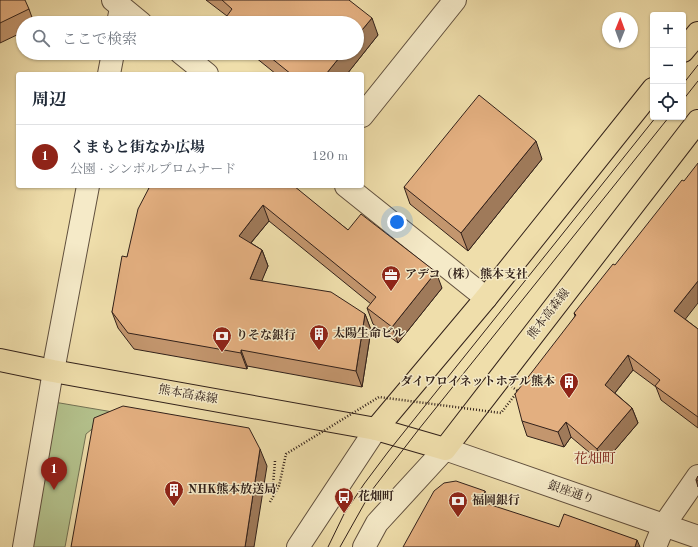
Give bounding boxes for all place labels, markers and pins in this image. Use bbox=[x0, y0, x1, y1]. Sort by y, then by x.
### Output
office icon: アデコ（株） 熊本支社 bbox=[380, 264, 402, 292]
place label: アデコ（株） 熊本支社 bbox=[405, 267, 528, 281]
building icon: 太陽生命ビル bbox=[308, 323, 330, 351]
bank icon: りそな銀行 bbox=[211, 325, 233, 353]
place label: 太陽生命ビル bbox=[333, 326, 405, 340]
place label: りそな銀行 bbox=[236, 328, 296, 342]
building icon: ダイワロイネットホテル熊本 bbox=[558, 371, 580, 399]
place label: ダイワロイネットホテル熊本 bbox=[400, 374, 555, 388]
pin: 1 bbox=[41, 457, 67, 490]
building icon: NHK熊本放送局 bbox=[163, 479, 185, 507]
place label: NHK熊本放送局 bbox=[188, 482, 276, 496]
bus stop icon: 花畑町 bbox=[333, 486, 355, 514]
place label: 花畑町 bbox=[358, 489, 394, 503]
bank icon: 福岡銀行 bbox=[447, 490, 469, 518]
place label: 福岡銀行 bbox=[472, 493, 520, 507]

